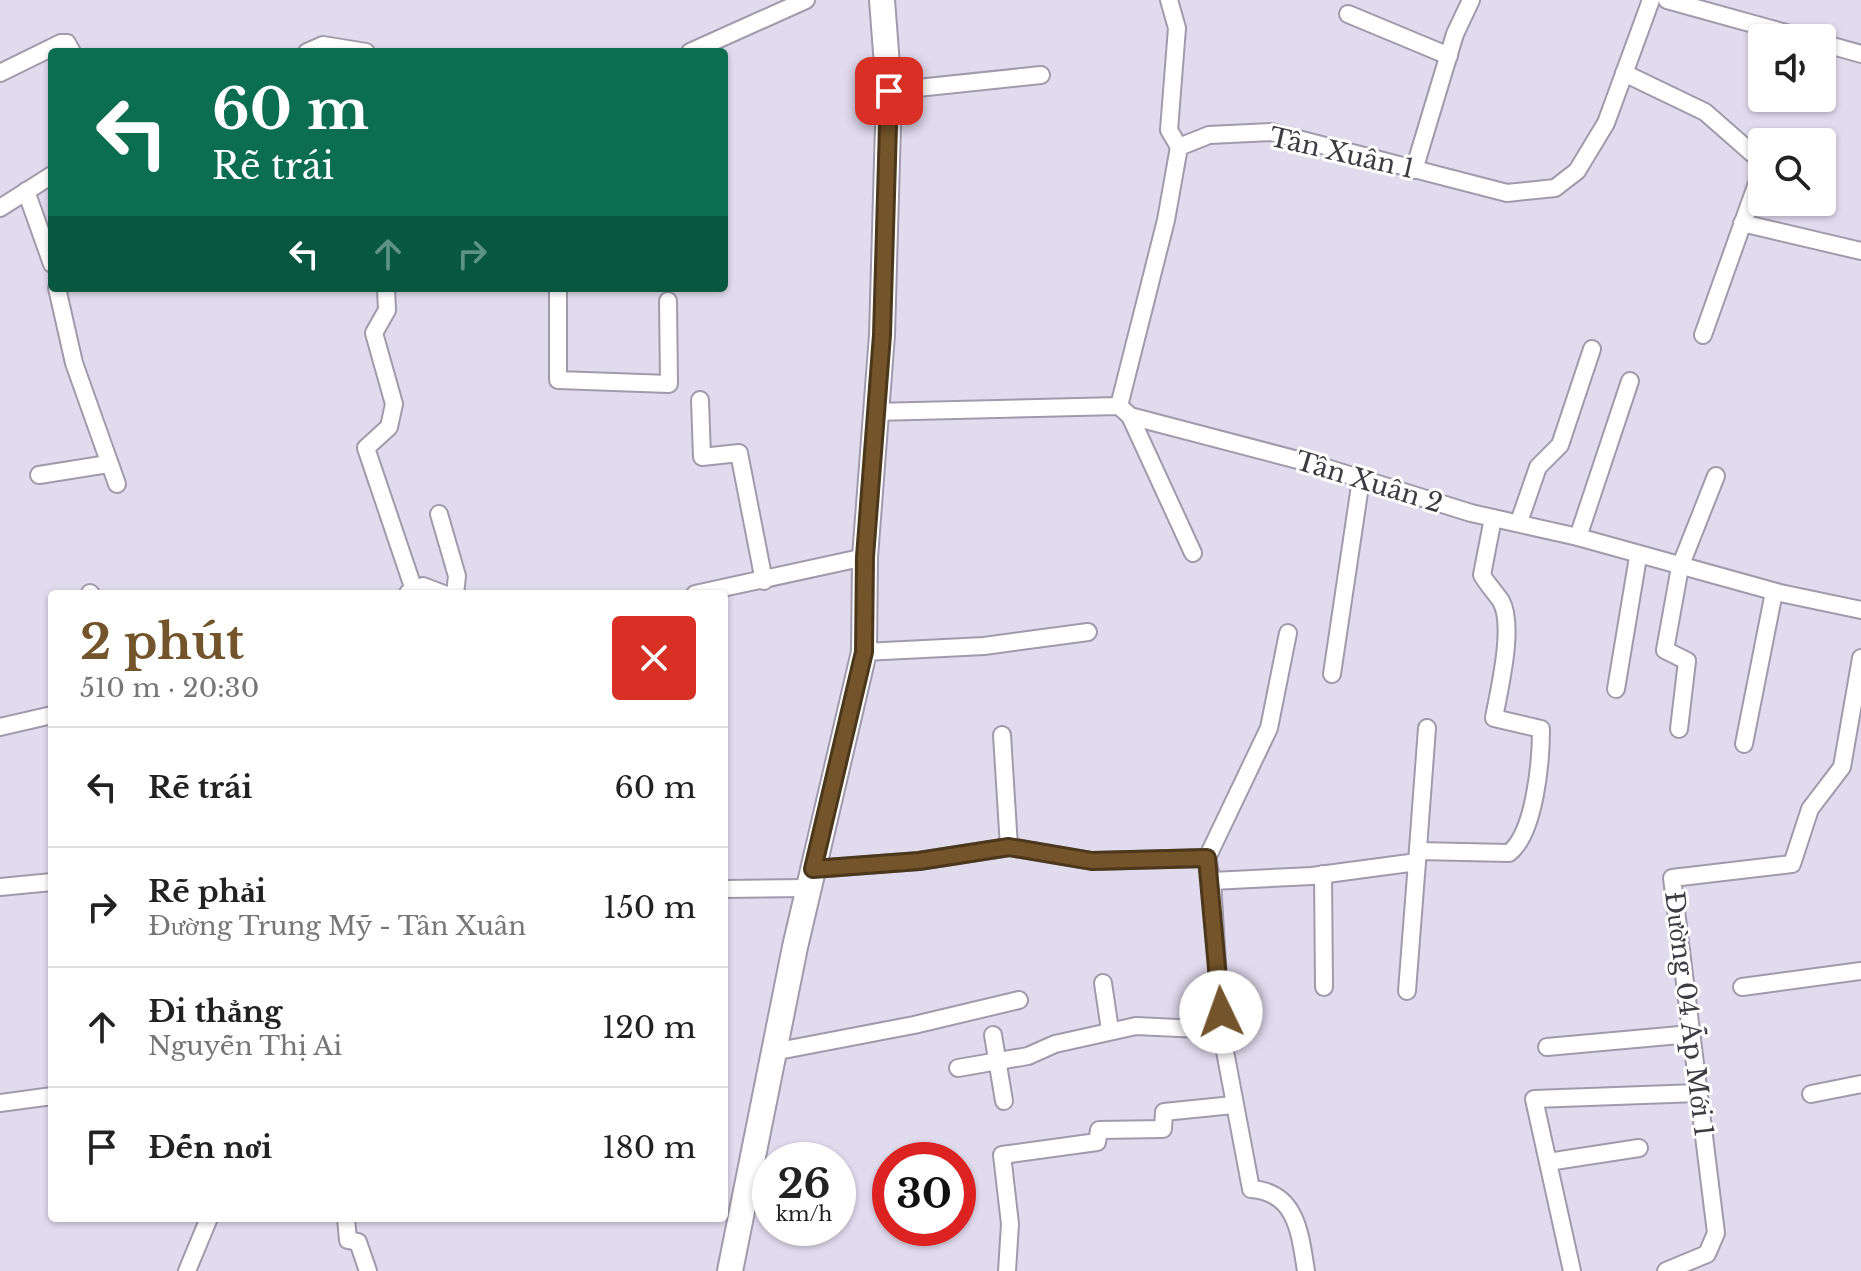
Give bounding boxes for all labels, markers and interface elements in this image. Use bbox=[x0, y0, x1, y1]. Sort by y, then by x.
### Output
map controls bbox=[1748, 24, 1836, 216]
button: sound bbox=[1748, 24, 1836, 112]
pin bbox=[855, 57, 923, 125]
icon: arrive bbox=[867, 69, 911, 113]
text: 60 m bbox=[212, 75, 369, 144]
icon: left bbox=[80, 80, 184, 184]
street label: Tân Xuân 1 bbox=[1267, 121, 1417, 185]
button: search bbox=[1748, 128, 1836, 216]
text: Rẽ trái bbox=[212, 144, 334, 189]
icon: left bbox=[282, 232, 326, 276]
icon: ahead bbox=[366, 232, 410, 276]
icon: right bbox=[450, 232, 494, 276]
street label: Tân Xuân 2 bbox=[1292, 444, 1446, 520]
text: 2 phút bbox=[80, 612, 244, 672]
button: close bbox=[612, 616, 696, 700]
text: 510 m · 20:30 bbox=[80, 672, 259, 704]
icon: left bbox=[80, 765, 124, 809]
text: Rẽ trái bbox=[148, 769, 252, 806]
text: 60 m bbox=[614, 769, 696, 806]
text: Rẽ phải bbox=[148, 873, 266, 910]
icon: right bbox=[80, 885, 124, 929]
text: 150 m bbox=[603, 889, 696, 926]
street label: Đường 04 Ấp Mới 1 bbox=[1658, 890, 1720, 1138]
text: Đường Trung Mỹ - Tân Xuân bbox=[148, 910, 526, 942]
position arrow bbox=[1179, 970, 1263, 1054]
text: Đi thẳng bbox=[148, 993, 282, 1030]
icon: ahead bbox=[80, 1005, 124, 1049]
text: 120 m bbox=[602, 1009, 696, 1046]
text: Nguyễn Thị Ai bbox=[148, 1030, 342, 1062]
icon: arrive bbox=[80, 1125, 124, 1169]
text: Đến nơi bbox=[148, 1129, 272, 1166]
text: 180 m bbox=[602, 1129, 696, 1166]
speed limit sign: 30 bbox=[872, 1142, 976, 1246]
text: 26 bbox=[778, 1159, 831, 1209]
text: km/h bbox=[776, 1202, 832, 1226]

